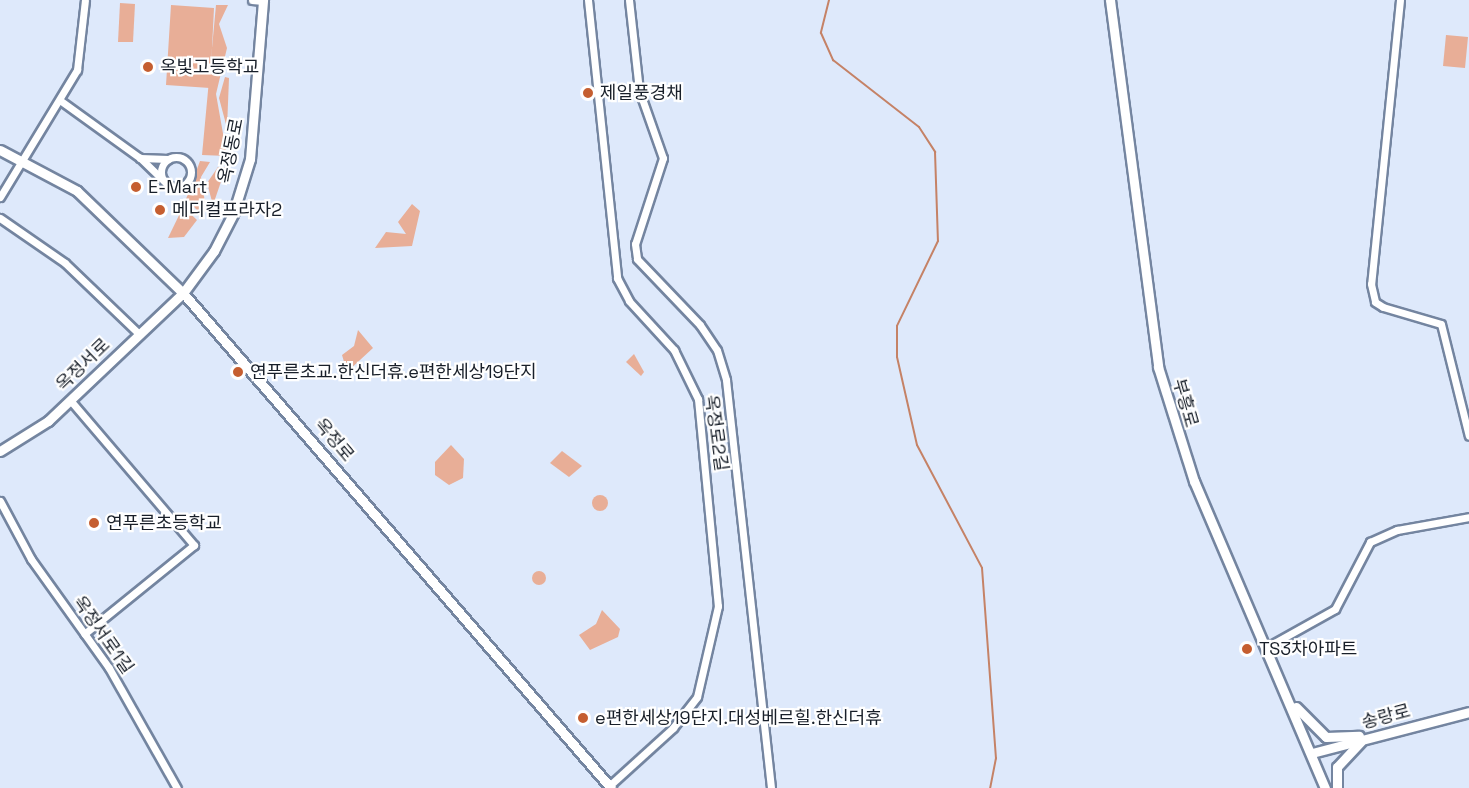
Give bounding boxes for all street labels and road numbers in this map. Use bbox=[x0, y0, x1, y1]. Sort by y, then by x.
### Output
street label: 옥정동로 bbox=[214, 116, 248, 186]
street label: 옥정서로 bbox=[52, 334, 114, 396]
street label: 부흥로 bbox=[1168, 376, 1202, 430]
street label: 옥정로2길 bbox=[700, 393, 732, 473]
street label: 옥정로 bbox=[310, 414, 358, 466]
street label: 옥정서로1길 bbox=[68, 592, 138, 678]
street label: 송랑로 bbox=[1359, 700, 1413, 734]

